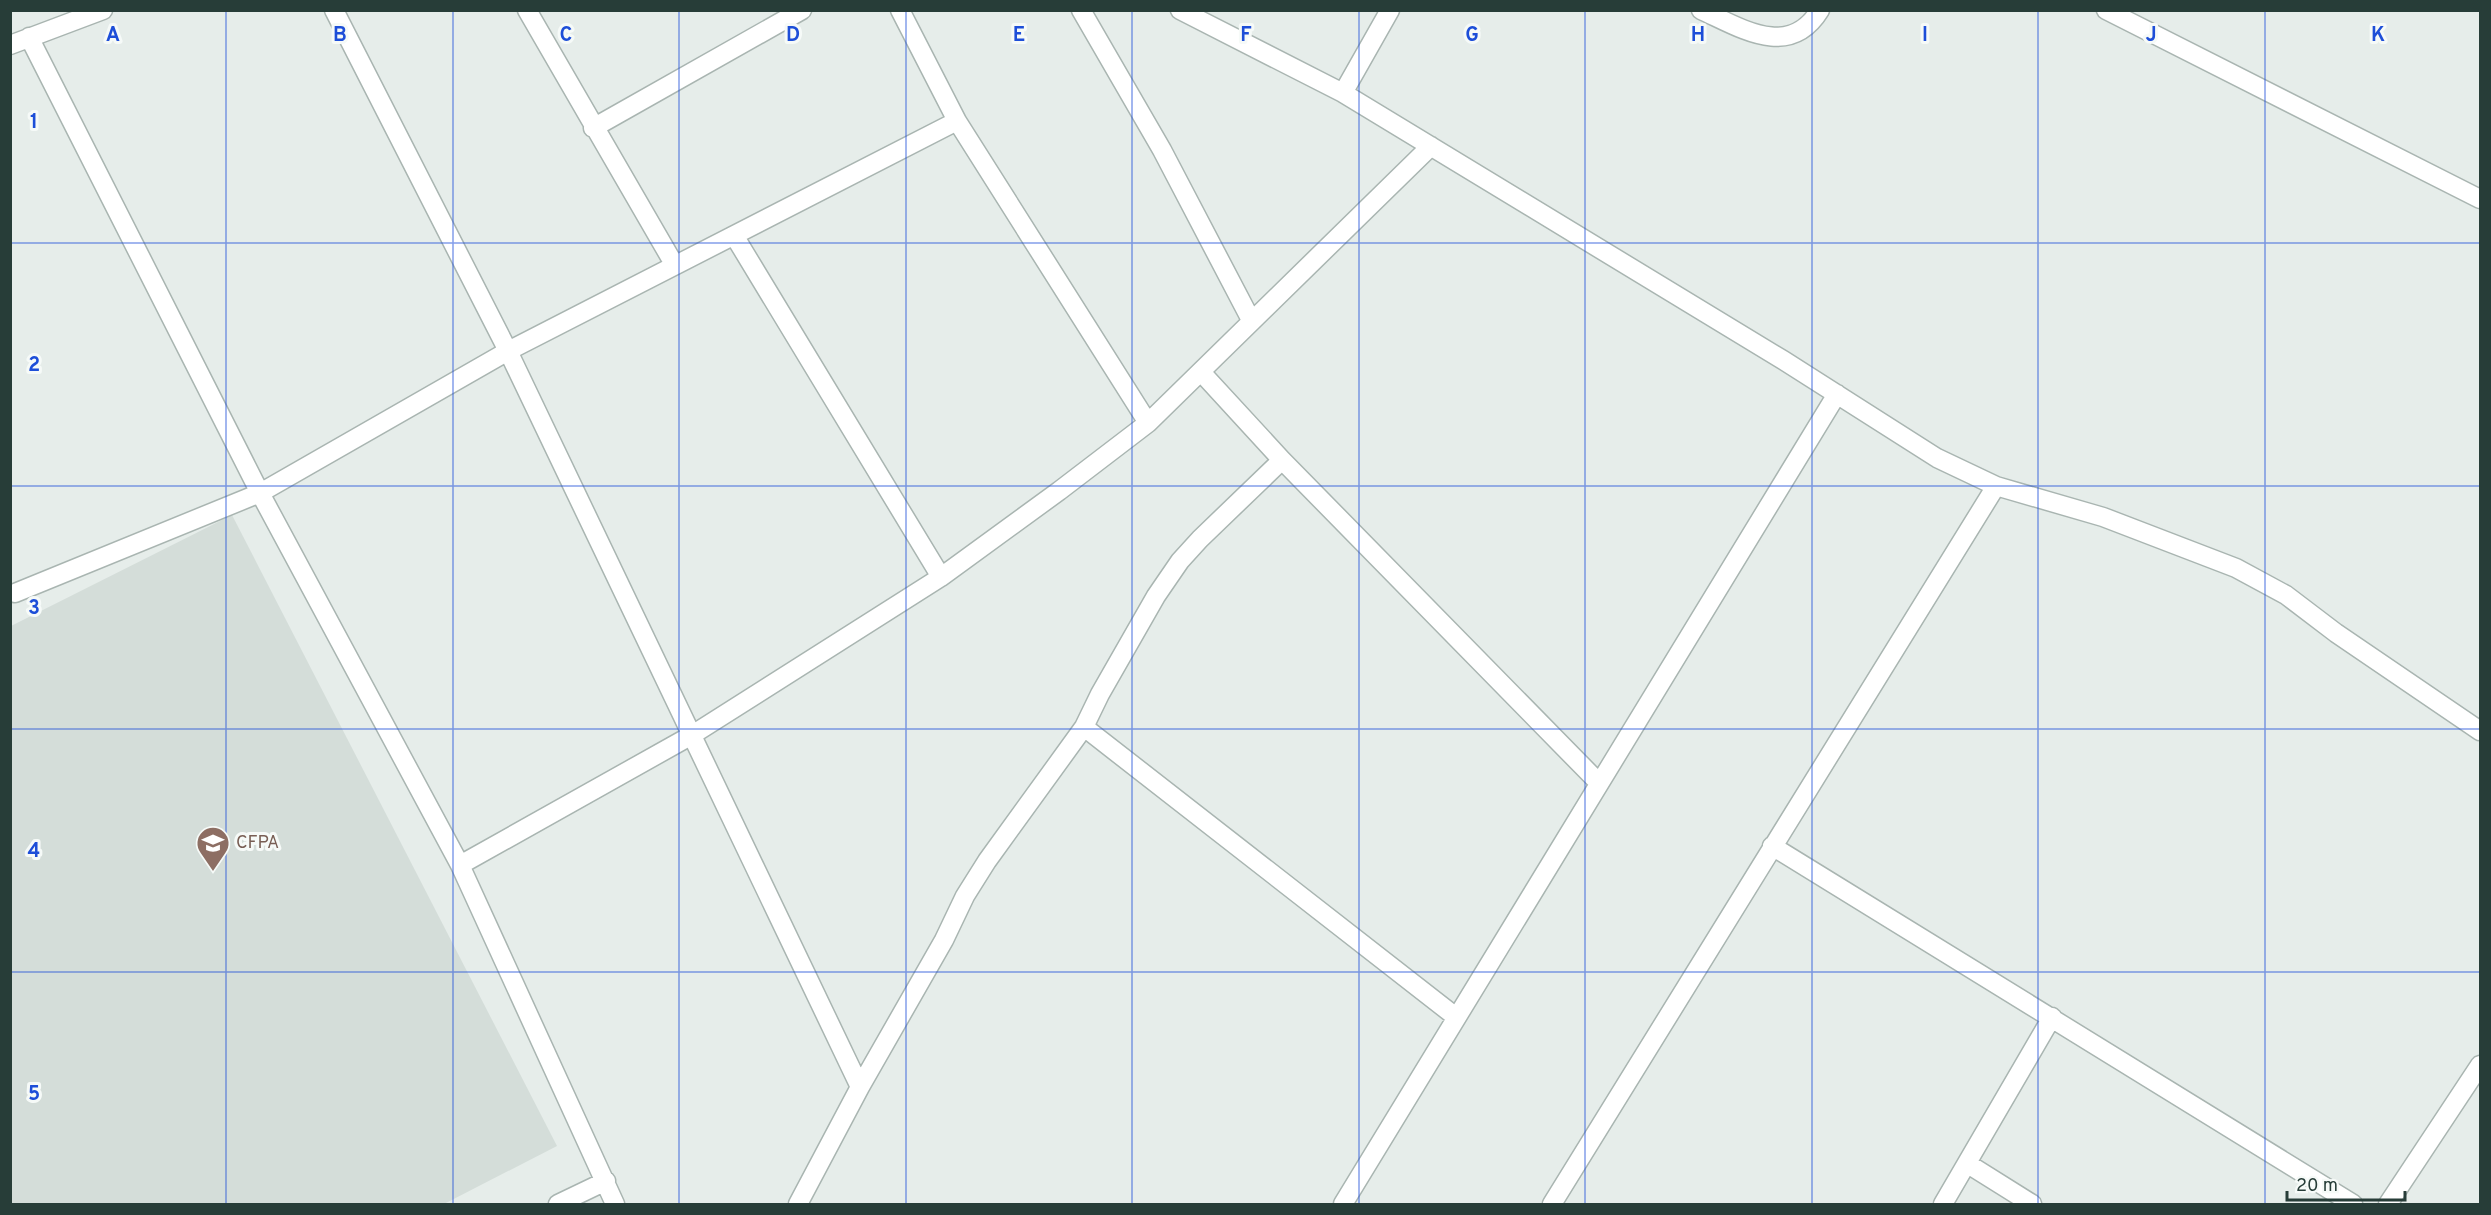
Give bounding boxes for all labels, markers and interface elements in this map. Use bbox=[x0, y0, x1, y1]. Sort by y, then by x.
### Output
text: A bbox=[106, 23, 120, 49]
text: B bbox=[333, 23, 347, 49]
text: C bbox=[560, 23, 572, 49]
text: D bbox=[786, 23, 800, 49]
text: E bbox=[1013, 23, 1025, 49]
text: F bbox=[1240, 23, 1252, 49]
text: G bbox=[1465, 23, 1479, 49]
text: H bbox=[1691, 23, 1705, 49]
text: I bbox=[1922, 23, 1928, 49]
text: J bbox=[2145, 23, 2157, 49]
text: K bbox=[2371, 23, 2385, 49]
text: 1 bbox=[30, 110, 38, 136]
text: 2 bbox=[28, 353, 40, 379]
text: 3 bbox=[28, 596, 40, 622]
school or university icon: CFPA bbox=[195, 825, 231, 872]
place label: CFPA bbox=[236, 832, 279, 855]
text: 4 bbox=[28, 839, 40, 865]
text: 5 bbox=[28, 1082, 40, 1108]
scale bar bbox=[2287, 1164, 2406, 1202]
text: 20 m bbox=[2296, 1175, 2338, 1198]

